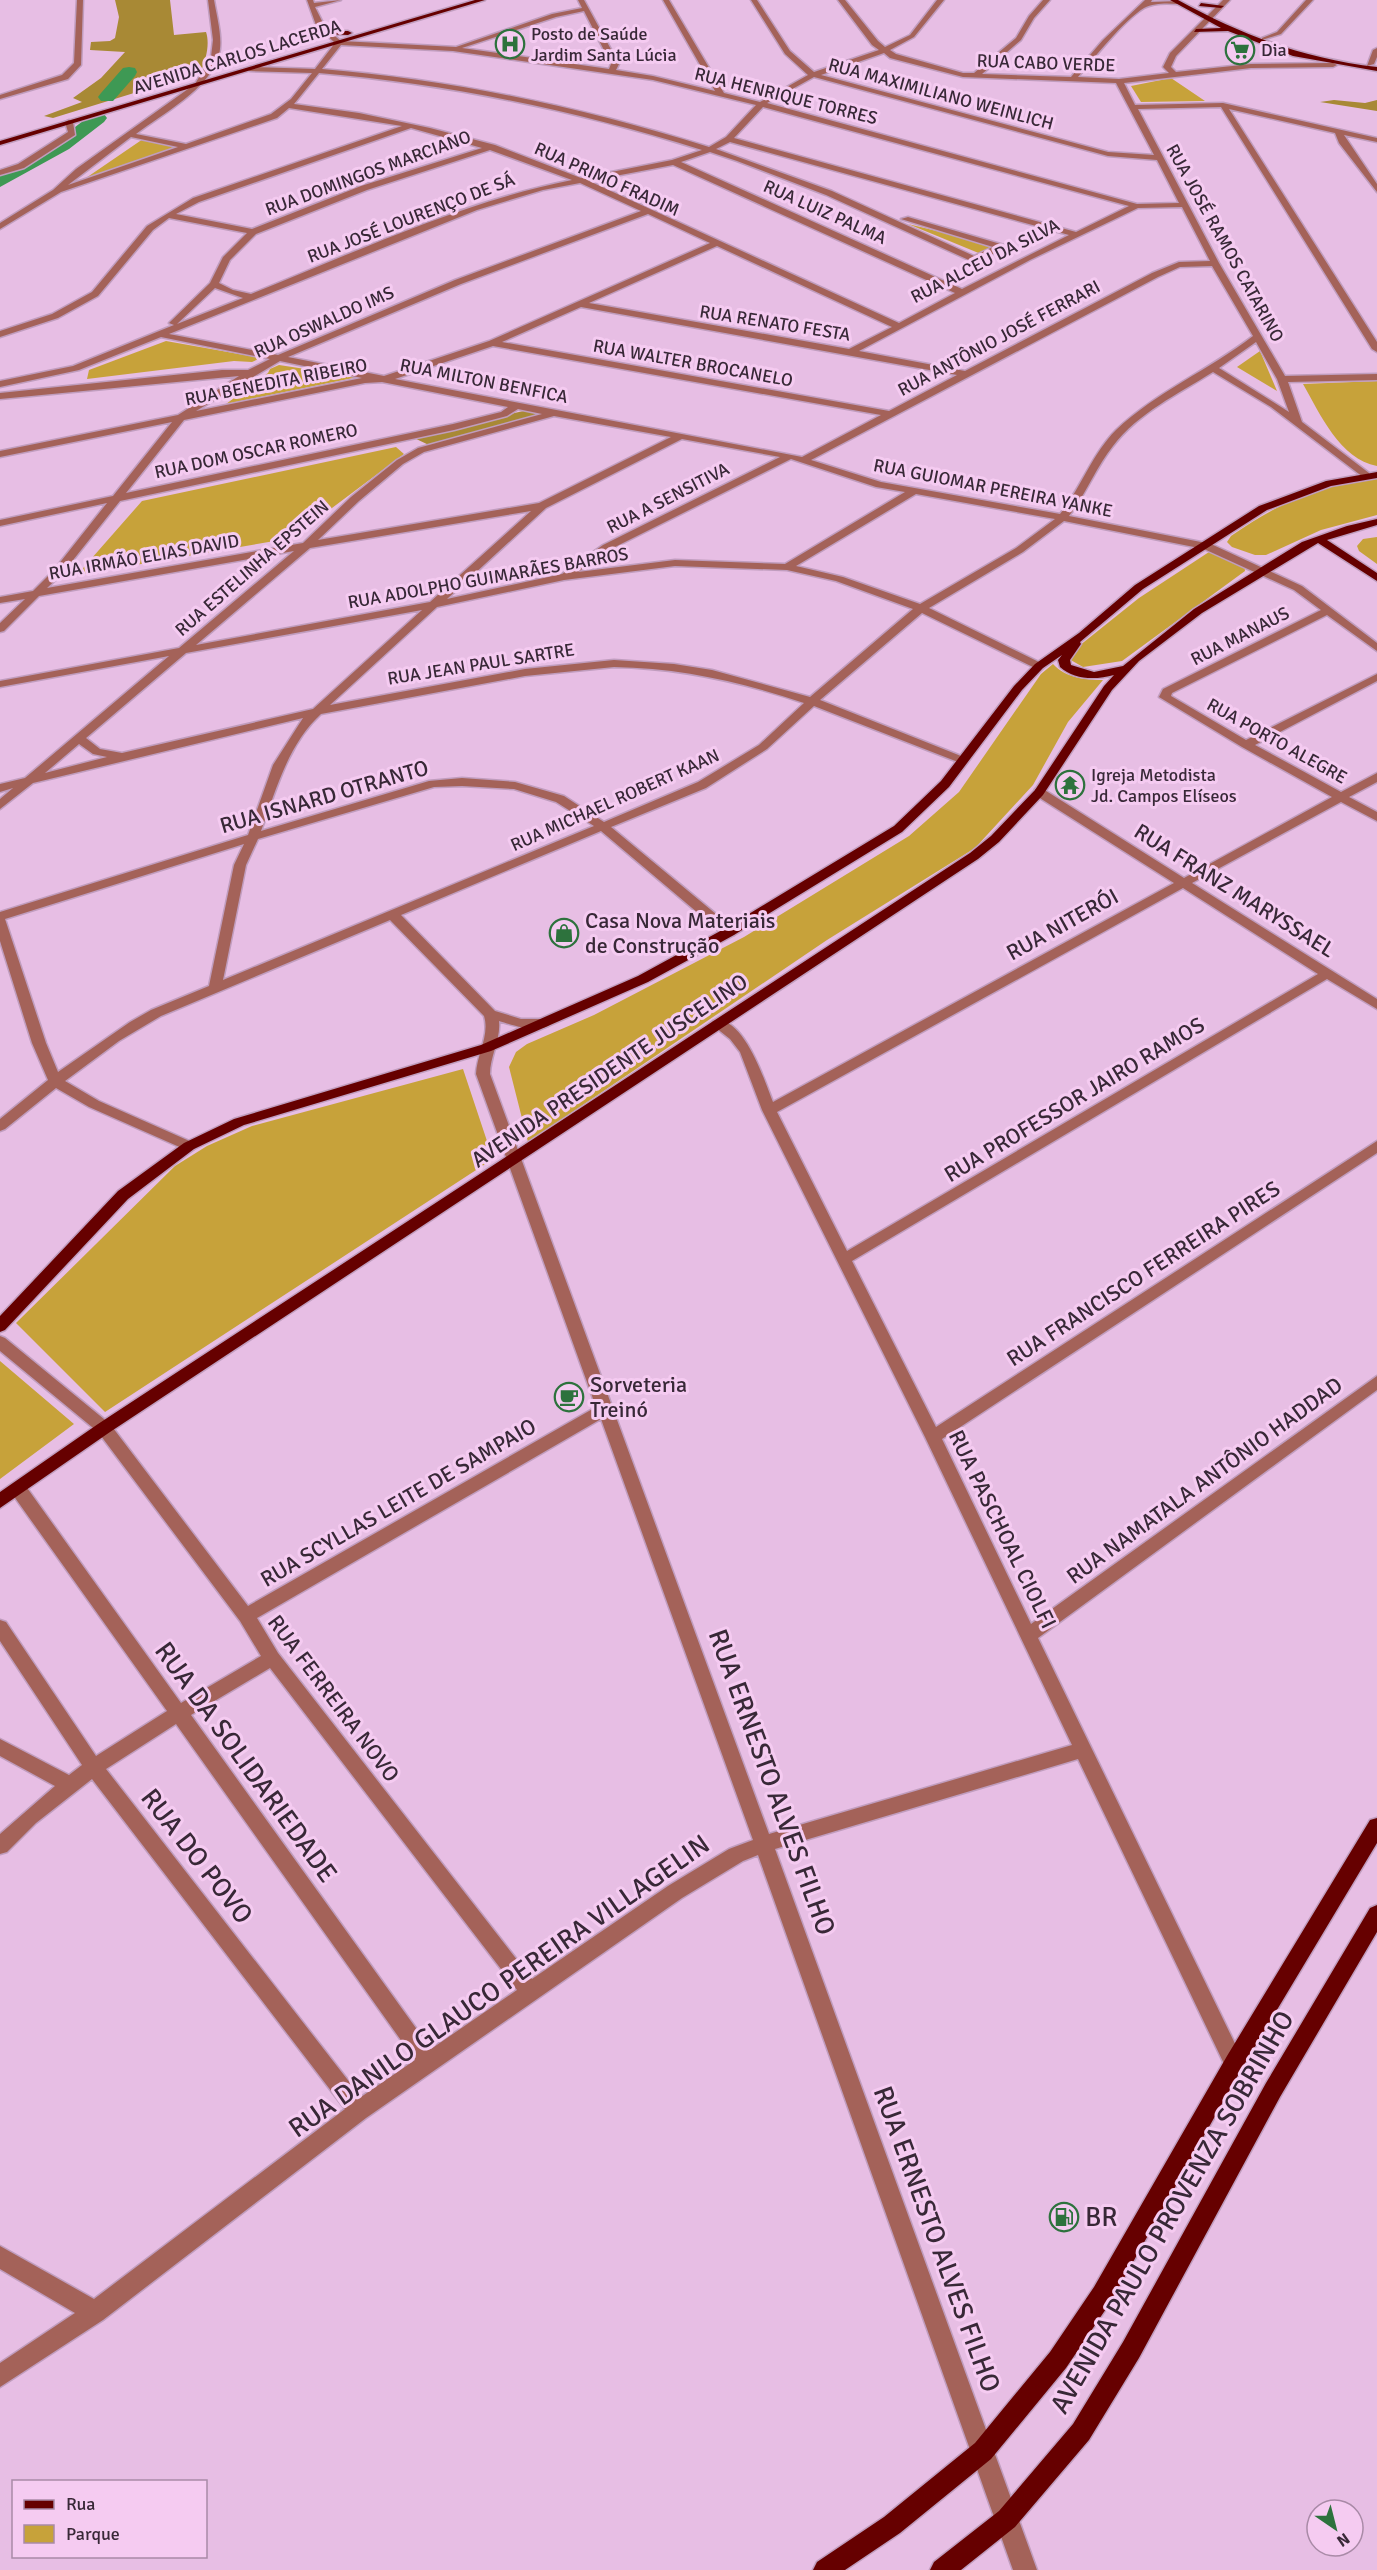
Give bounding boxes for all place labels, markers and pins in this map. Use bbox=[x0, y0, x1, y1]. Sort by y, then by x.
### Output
place label: Posto de Saúde Jardim Santa Lúcia bbox=[531, 23, 677, 66]
hospital icon: Posto de Saúde Jardim Santa Lúcia bbox=[494, 28, 526, 60]
supermarket icon: Dia bbox=[1224, 34, 1256, 66]
place label: Dia bbox=[1261, 39, 1287, 61]
place label: Igreja Metodista Jd. Campos Elíseos bbox=[1091, 764, 1237, 807]
temple icon: Igreja Metodista Jd. Campos Elíseos bbox=[1054, 769, 1086, 801]
place label: Casa Nova Materiais de Construção bbox=[585, 907, 775, 959]
shop icon: Casa Nova Materiais de Construção bbox=[548, 917, 580, 949]
place label: Sorveteria Treinó bbox=[590, 1371, 687, 1423]
cafe icon: Sorveteria Treinó bbox=[553, 1381, 585, 1413]
fuel station icon: BR bbox=[1048, 2201, 1080, 2233]
place label: BR bbox=[1085, 2201, 1118, 2233]

